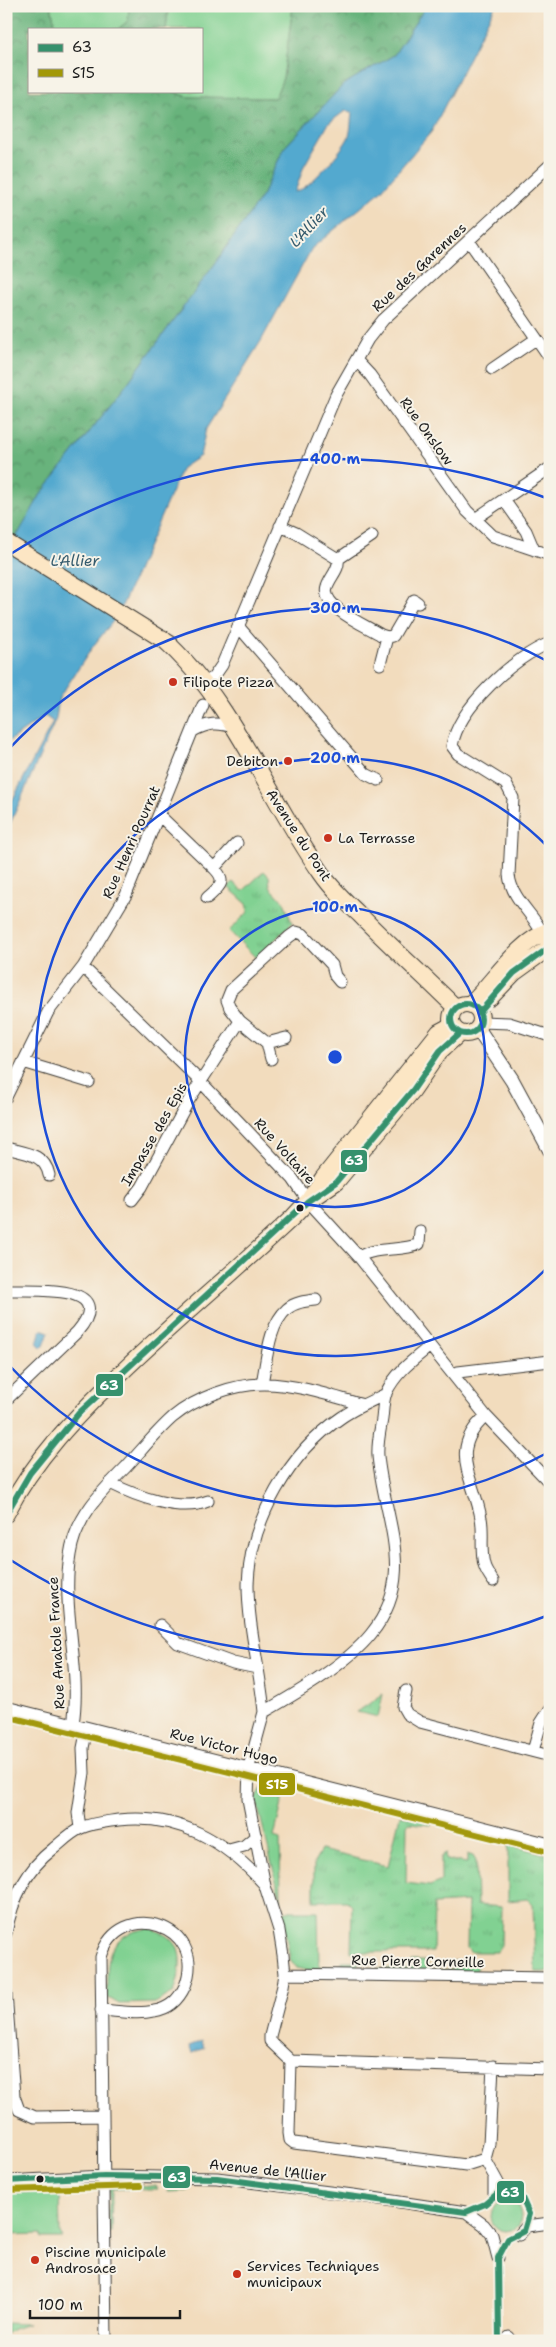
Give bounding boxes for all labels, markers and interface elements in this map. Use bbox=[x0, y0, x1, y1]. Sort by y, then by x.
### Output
legend bbox=[28, 28, 202, 92]
text: 63 bbox=[72, 37, 92, 57]
text: S15 bbox=[72, 63, 95, 83]
water label: L'Allier bbox=[285, 202, 334, 252]
street label: Rue des Garennes bbox=[368, 219, 470, 315]
street label: Rue Onslow bbox=[396, 393, 458, 469]
text: 400 m bbox=[310, 449, 360, 469]
water label: L'Allier bbox=[51, 551, 100, 571]
text: 300 m bbox=[310, 598, 360, 618]
place label: Filipote Pizza bbox=[183, 673, 274, 691]
marker: Filipote Pizza bbox=[167, 676, 179, 688]
text: 200 m bbox=[310, 748, 360, 768]
place label: Debiton bbox=[227, 752, 278, 770]
marker: Debiton bbox=[282, 755, 294, 767]
street label: Rue Henri Pourrat bbox=[98, 783, 164, 901]
street label: Avenue du Pont bbox=[262, 786, 336, 884]
place label: La Terrasse bbox=[338, 829, 416, 847]
marker: La Terrasse bbox=[322, 832, 334, 844]
text: 100 m bbox=[312, 897, 358, 917]
centre of rings bbox=[326, 1048, 344, 1066]
street label: Impasse des Epis bbox=[117, 1079, 191, 1189]
street label: Rue Voltaire bbox=[251, 1114, 319, 1188]
line badge: 63 bbox=[340, 1149, 368, 1173]
text: 63 bbox=[344, 1151, 364, 1169]
unlabelled marker bbox=[295, 1203, 305, 1213]
line badge: 63 bbox=[95, 1373, 124, 1397]
text: 63 bbox=[99, 1376, 119, 1394]
street label: Rue Anatole France bbox=[44, 1576, 68, 1710]
street label: Rue Victor Hugo bbox=[168, 1724, 280, 1768]
line badge: S15 bbox=[258, 1772, 296, 1796]
text: S15 bbox=[266, 1775, 289, 1793]
street label: Rue Pierre Corneille bbox=[351, 1951, 485, 1971]
street label: Avenue de l'Allier bbox=[208, 2155, 328, 2185]
line badge: 63 bbox=[162, 2165, 191, 2189]
text: 63 bbox=[167, 2168, 187, 2186]
unlabelled marker bbox=[35, 2174, 45, 2184]
line badge: 63 bbox=[496, 2180, 525, 2204]
text: 63 bbox=[500, 2183, 520, 2201]
place label: Piscine municipale Androsace bbox=[45, 2243, 166, 2277]
marker: Piscine municipale Androsace bbox=[29, 2254, 41, 2266]
place label: Services Techniques municipaux bbox=[247, 2257, 379, 2291]
marker: Services Techniques municipaux bbox=[231, 2268, 243, 2280]
scale bar bbox=[30, 2287, 180, 2319]
text: 100 m bbox=[38, 2295, 83, 2315]

